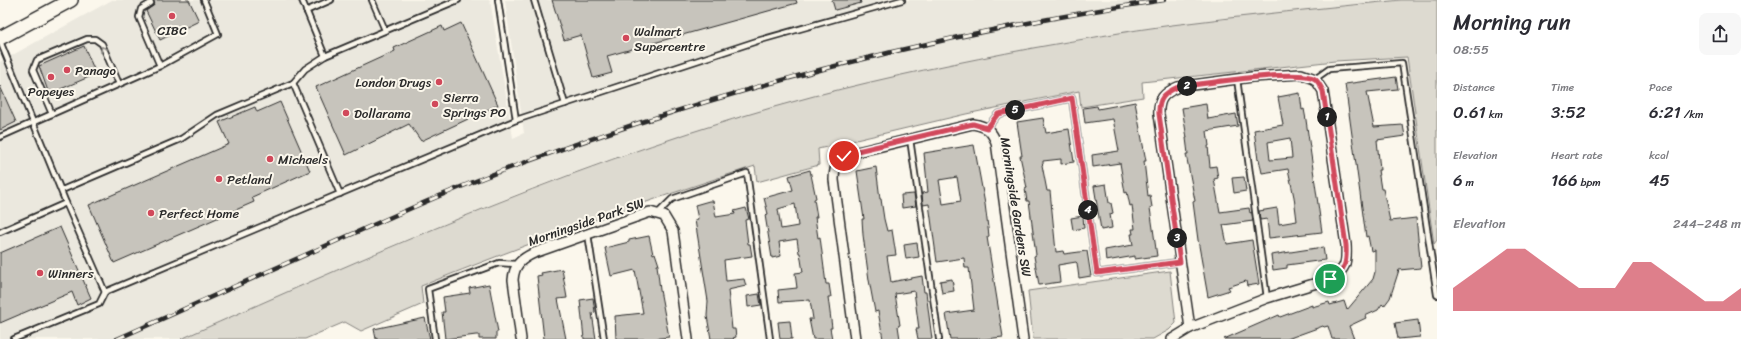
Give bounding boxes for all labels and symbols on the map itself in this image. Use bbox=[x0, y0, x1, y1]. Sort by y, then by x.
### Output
marker: CIBC bbox=[167, 11, 177, 21]
place label: CIBC bbox=[157, 19, 187, 42]
place label: Walmart Supercentre bbox=[634, 20, 706, 58]
marker: Walmart Supercentre bbox=[621, 33, 631, 43]
one-way arrow bbox=[100, 46, 108, 53]
place label: Panago bbox=[75, 59, 117, 82]
marker: Panago bbox=[62, 65, 72, 75]
place label: London Drugs bbox=[356, 71, 432, 94]
marker: Popeyes bbox=[46, 72, 56, 82]
pin: 2 bbox=[1177, 76, 1197, 96]
marker: London Drugs bbox=[434, 77, 444, 87]
place label: Popeyes bbox=[28, 80, 75, 103]
place label: Sierra Springs PO bbox=[443, 86, 506, 124]
marker: Sierra Springs PO bbox=[430, 99, 440, 109]
pin: 5 bbox=[1005, 100, 1025, 120]
place label: Dollarama bbox=[354, 102, 411, 125]
pin: 1 bbox=[1317, 107, 1337, 127]
marker: Dollarama bbox=[341, 108, 351, 118]
street label: Morningside Gardens SW bbox=[994, 136, 1039, 279]
pin bbox=[827, 139, 861, 173]
place label: Michaels bbox=[278, 148, 329, 171]
marker: Michaels bbox=[265, 154, 275, 164]
place label: Petland bbox=[227, 168, 273, 191]
marker: Petland bbox=[214, 174, 224, 184]
street label: Morningside Park SW bbox=[525, 191, 648, 253]
pin: 4 bbox=[1078, 200, 1098, 220]
place label: Perfect Home bbox=[159, 202, 239, 225]
marker: Perfect Home bbox=[146, 208, 156, 218]
pin: 3 bbox=[1167, 228, 1187, 248]
place label: Winners bbox=[48, 262, 95, 285]
pin bbox=[1313, 262, 1347, 296]
marker: Winners bbox=[35, 268, 45, 278]

